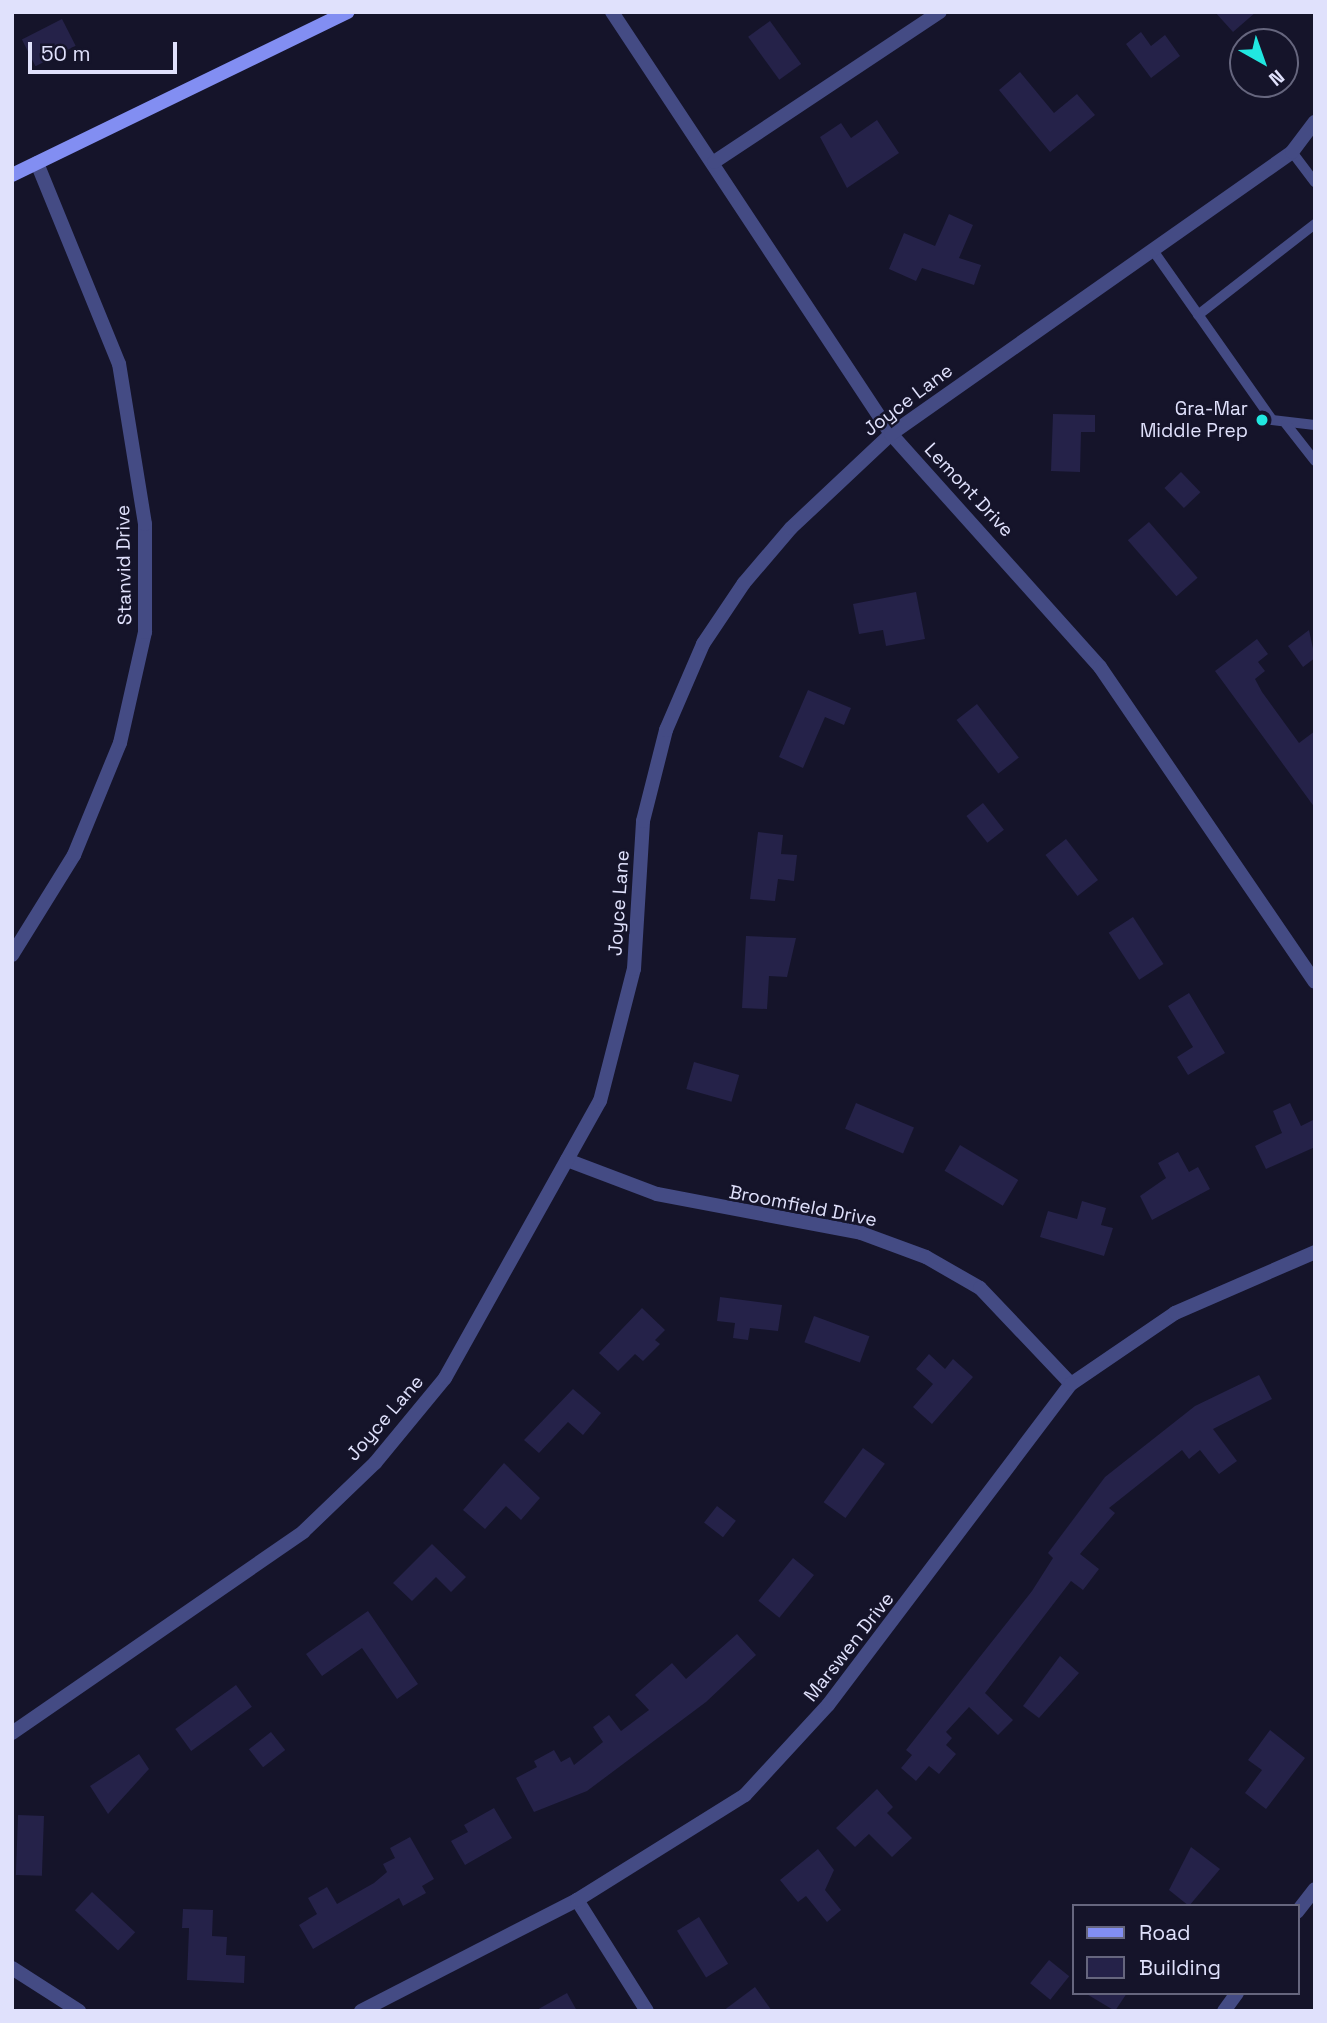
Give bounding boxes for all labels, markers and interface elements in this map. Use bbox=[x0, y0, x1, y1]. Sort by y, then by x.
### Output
scale bar bbox=[32, 28, 180, 72]
north arrow bbox=[1229, 28, 1299, 98]
text: 50 m bbox=[41, 40, 91, 67]
text: N bbox=[1264, 64, 1289, 92]
street label: Joyce Lane bbox=[859, 359, 957, 441]
place label: Gra-Mar Middle Prep bbox=[1140, 398, 1248, 442]
marker: Gra-Mar Middle Prep bbox=[1254, 412, 1270, 428]
street label: Lemont Drive bbox=[920, 438, 1018, 542]
street label: Stanvid Drive bbox=[112, 505, 136, 625]
street label: Joyce Lane bbox=[604, 849, 634, 957]
street label: Broomfield Drive bbox=[727, 1180, 879, 1232]
street label: Joyce Lane bbox=[342, 1371, 428, 1465]
street label: Marswen Drive bbox=[799, 1588, 899, 1706]
legend bbox=[1072, 1904, 1299, 1995]
text: Road bbox=[1139, 1919, 1191, 1946]
text: Building bbox=[1139, 1954, 1221, 1981]

